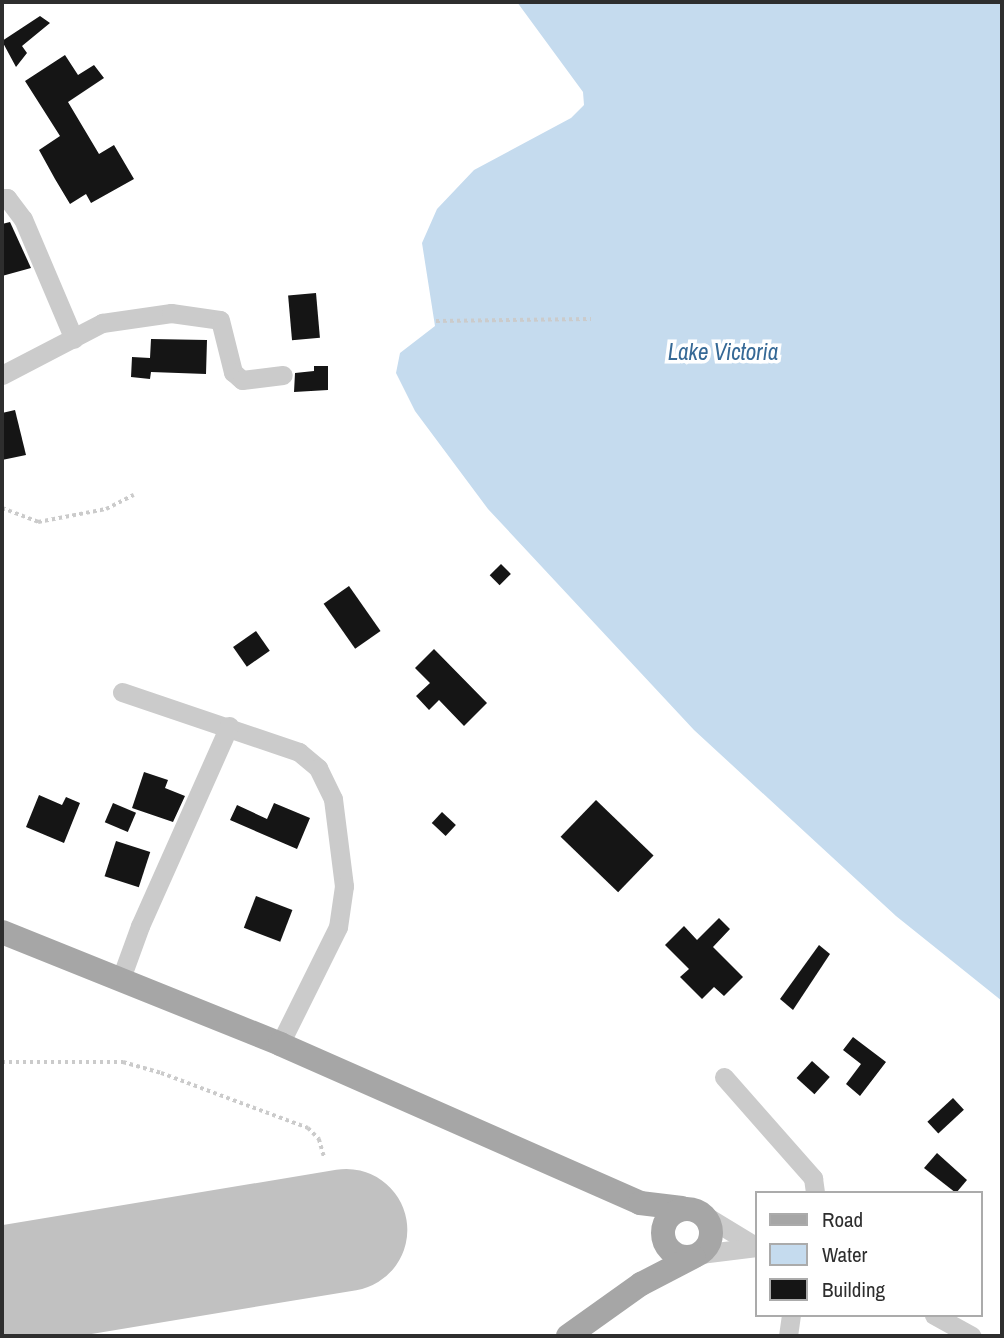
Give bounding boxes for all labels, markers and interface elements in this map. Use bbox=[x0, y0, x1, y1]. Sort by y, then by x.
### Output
water label: Lake Victoria bbox=[668, 338, 778, 366]
legend bbox=[755, 1191, 983, 1317]
text: Road bbox=[822, 1205, 863, 1234]
text: Water bbox=[822, 1240, 867, 1269]
text: Building bbox=[822, 1275, 885, 1304]

